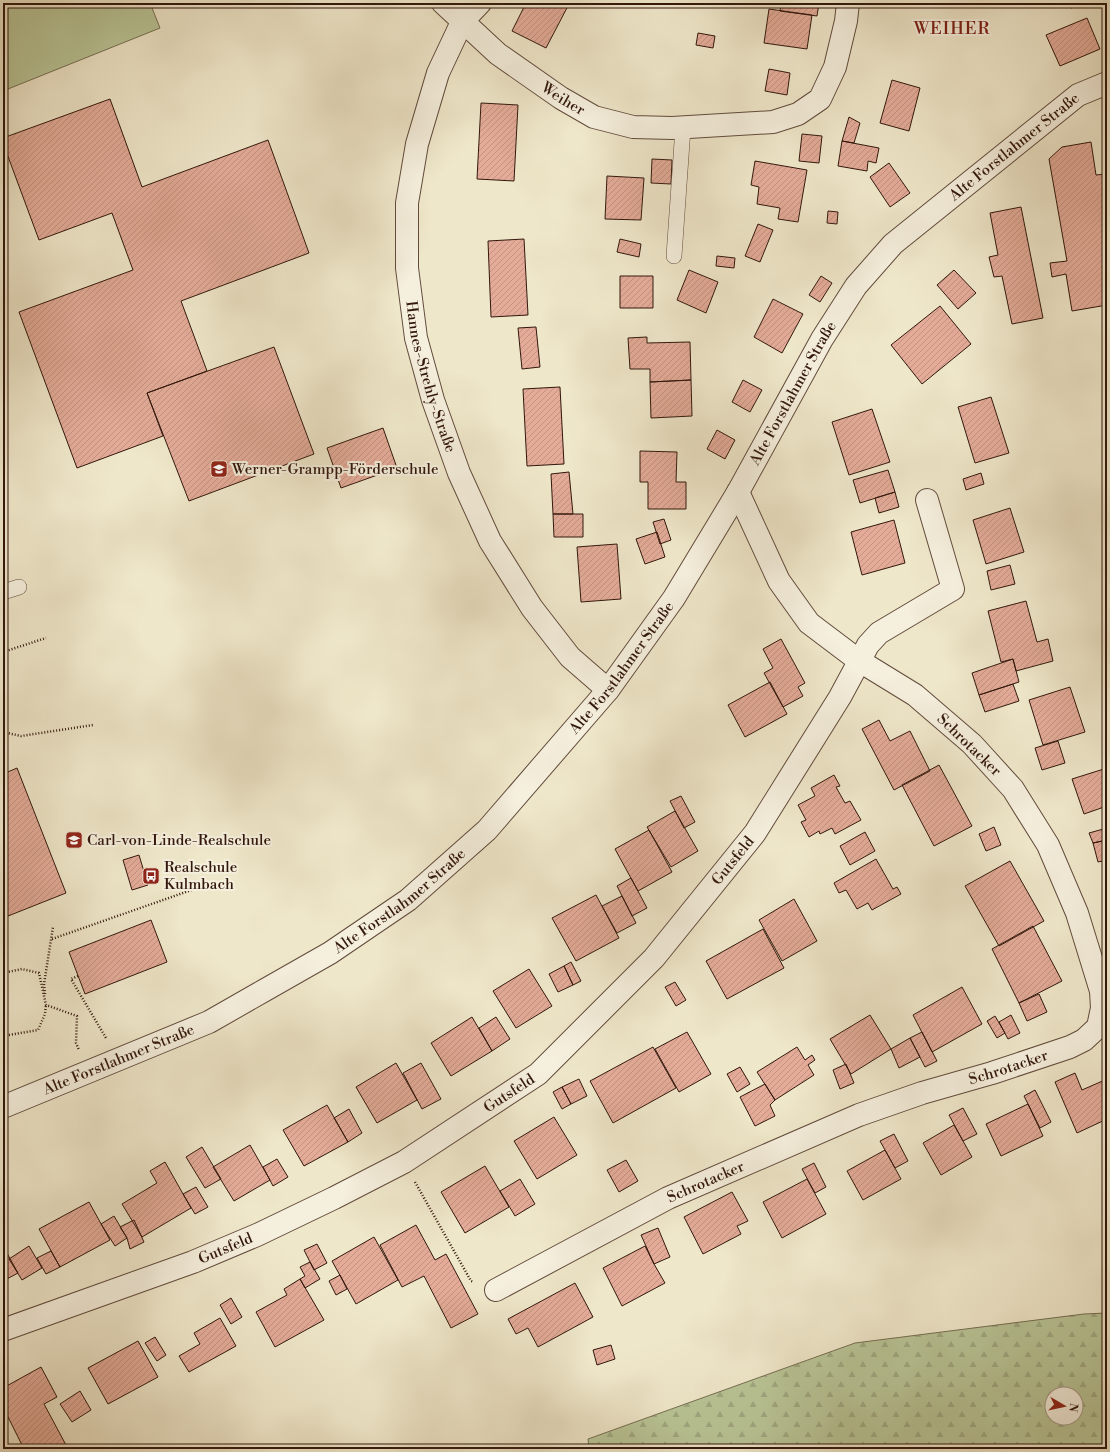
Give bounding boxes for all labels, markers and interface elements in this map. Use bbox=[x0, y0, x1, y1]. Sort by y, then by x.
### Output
district label: WEIHER bbox=[913, 18, 991, 40]
street label: Weiher bbox=[537, 77, 589, 120]
street label: Alte Forstlahmer Straße bbox=[944, 88, 1083, 205]
street label: Hannes-Strehly-Straße bbox=[402, 300, 460, 455]
street label: Alte Forstlahmer Straße bbox=[745, 318, 840, 469]
school or university icon: Werner-Grampp-Förderschule bbox=[209, 459, 229, 479]
place label: Werner-Grampp-Förderschule bbox=[231, 460, 438, 479]
street label: Alte Forstlahmer Straße bbox=[564, 598, 678, 739]
street label: Schrotacker bbox=[933, 710, 1005, 781]
school or university icon: Carl-von-Linde-Realschule bbox=[64, 830, 84, 850]
place label: Carl-von-Linde-Realschule bbox=[87, 831, 271, 850]
street label: Gutsfeld bbox=[707, 832, 758, 889]
street label: Alte Forstlahmer Straße bbox=[329, 844, 469, 958]
place label: Realschule Kulmbach bbox=[164, 858, 237, 894]
bus stop icon: Realschule Kulmbach bbox=[141, 866, 161, 886]
street label: Alte Forstlahmer Straße bbox=[39, 1020, 197, 1099]
street label: Schrotacker bbox=[966, 1045, 1051, 1089]
street label: Gutsfeld bbox=[480, 1069, 538, 1117]
street label: Schrotacker bbox=[664, 1156, 747, 1207]
street label: Gutsfeld bbox=[195, 1228, 256, 1268]
north arrow bbox=[1044, 1386, 1084, 1426]
text: N bbox=[1065, 1402, 1080, 1413]

